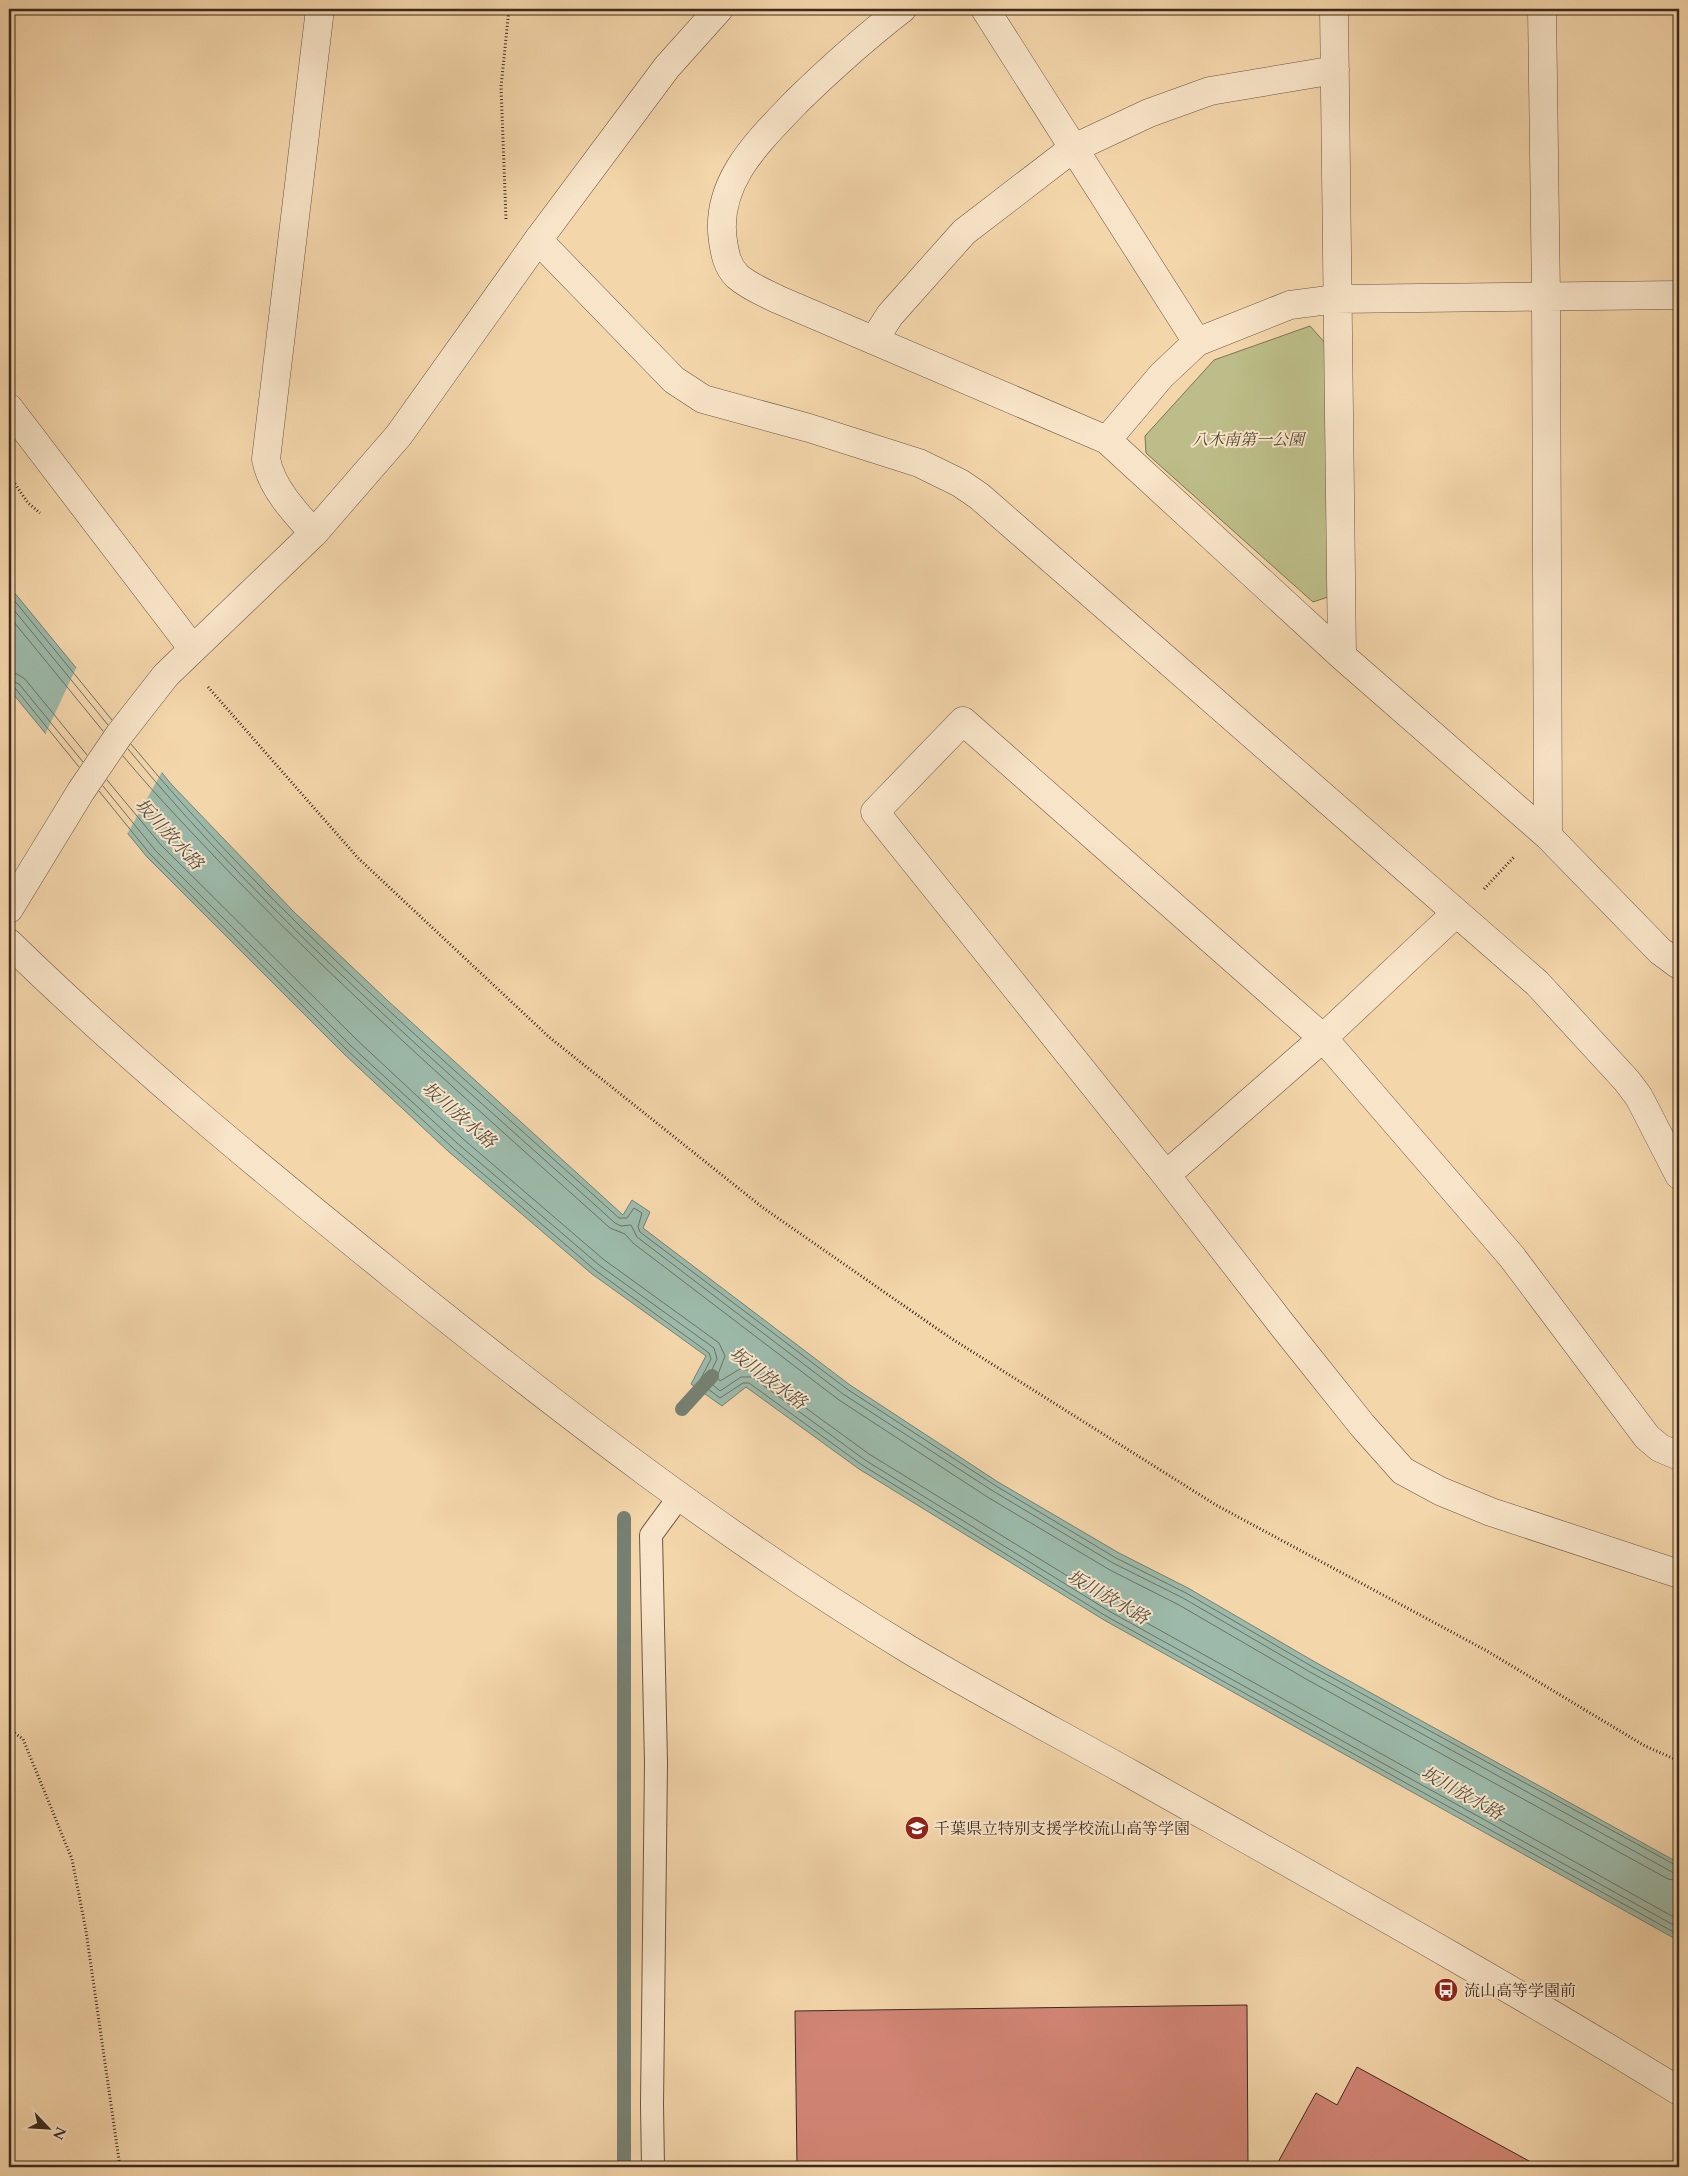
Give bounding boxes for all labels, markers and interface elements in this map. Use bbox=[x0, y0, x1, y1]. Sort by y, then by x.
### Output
park label: 八木南第一公園 bbox=[1192, 429, 1307, 451]
water label: 坂川放水路 bbox=[129, 793, 210, 877]
water label: 坂川放水路 bbox=[417, 1076, 502, 1156]
water label: 坂川放水路 bbox=[724, 1341, 813, 1417]
water label: 坂川放水路 bbox=[1063, 1564, 1155, 1632]
water label: 坂川放水路 bbox=[1416, 1761, 1509, 1827]
school or university icon: 千葉県立特別支援学校流山高等学園 bbox=[904, 1815, 930, 1841]
place label: 千葉県立特別支援学校流山高等学園 bbox=[934, 1818, 1190, 1840]
bus stop icon: 流山高等学園前 bbox=[1433, 1977, 1459, 2003]
place label: 流山高等学園前 bbox=[1464, 1980, 1576, 2002]
north arrow bbox=[22, 2104, 72, 2154]
text: N bbox=[48, 2124, 71, 2143]

